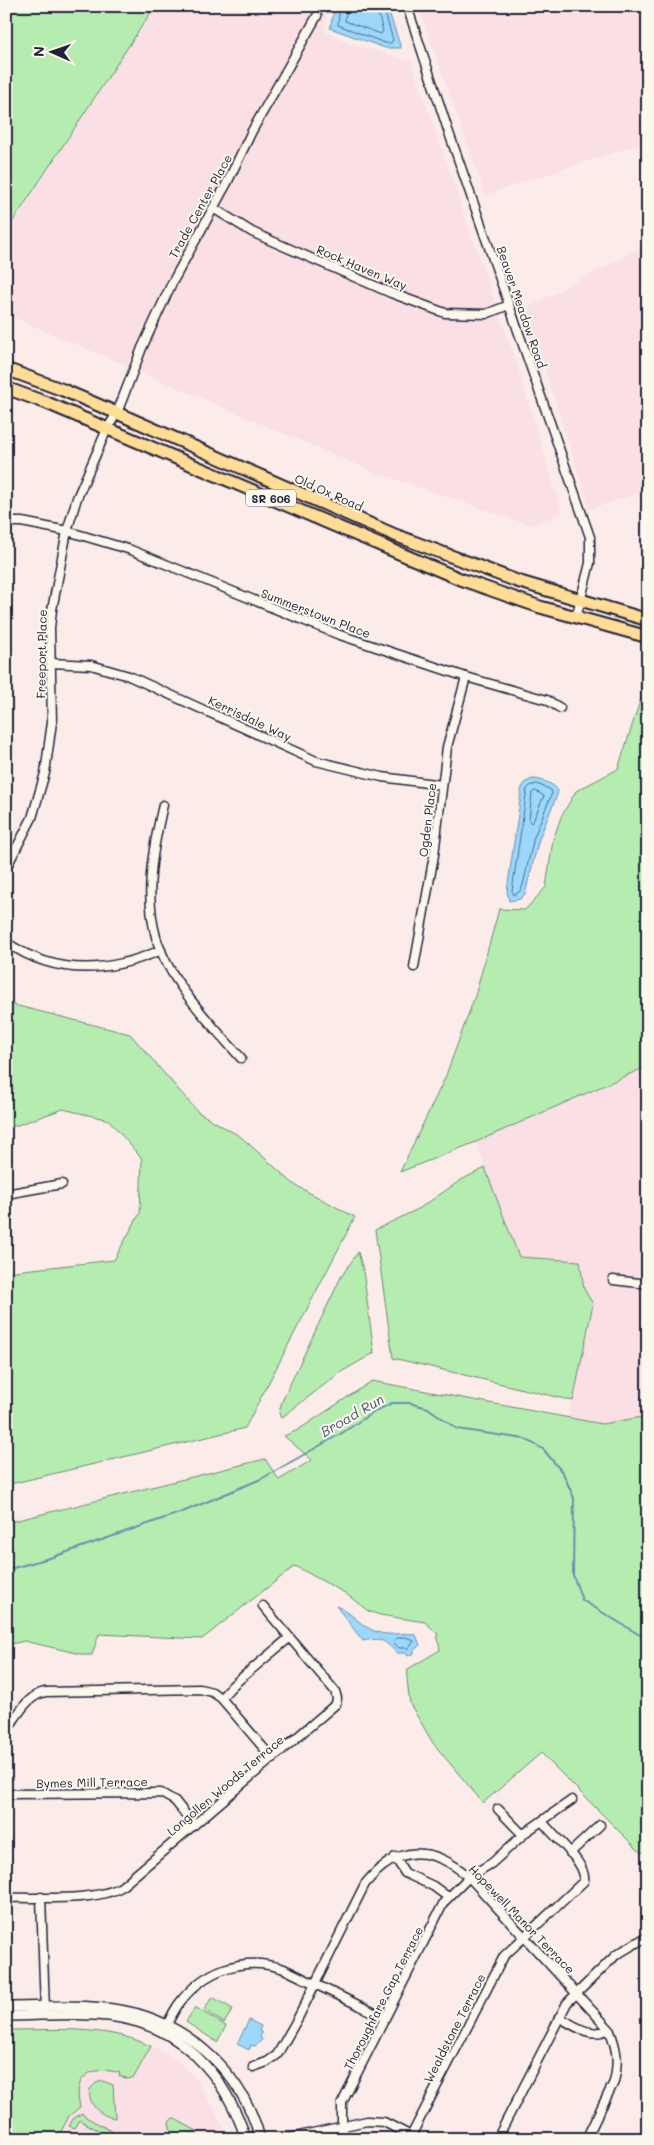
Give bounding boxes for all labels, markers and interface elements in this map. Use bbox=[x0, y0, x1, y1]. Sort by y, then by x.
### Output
north arrow bbox=[28, 28, 78, 78]
text: N bbox=[29, 46, 48, 57]
street label: Trade Center Place bbox=[165, 151, 235, 261]
street label: Rock Haven Way bbox=[314, 241, 410, 293]
street label: Beaver Meadow Road bbox=[494, 244, 551, 371]
street label: Old Ox Road bbox=[292, 470, 366, 514]
road number: SR 606 bbox=[246, 489, 296, 506]
street label: Summerstown Place bbox=[259, 585, 373, 641]
street label: Freeport Place bbox=[32, 609, 50, 699]
street label: Kerrisdale Way bbox=[206, 692, 294, 744]
street label: Ogden Place bbox=[415, 782, 439, 858]
water label: Broad Run bbox=[317, 1389, 387, 1441]
street label: Longollen Woods Terrace bbox=[163, 1731, 287, 1839]
street label: Bymes Mill Terrace bbox=[36, 1773, 148, 1791]
street label: Hopewell Manor Terrace bbox=[466, 1861, 578, 1977]
street label: Thoroughfare Gap Terrace bbox=[340, 1923, 426, 2073]
street label: Wealdstone Terrace bbox=[420, 1971, 488, 2085]

